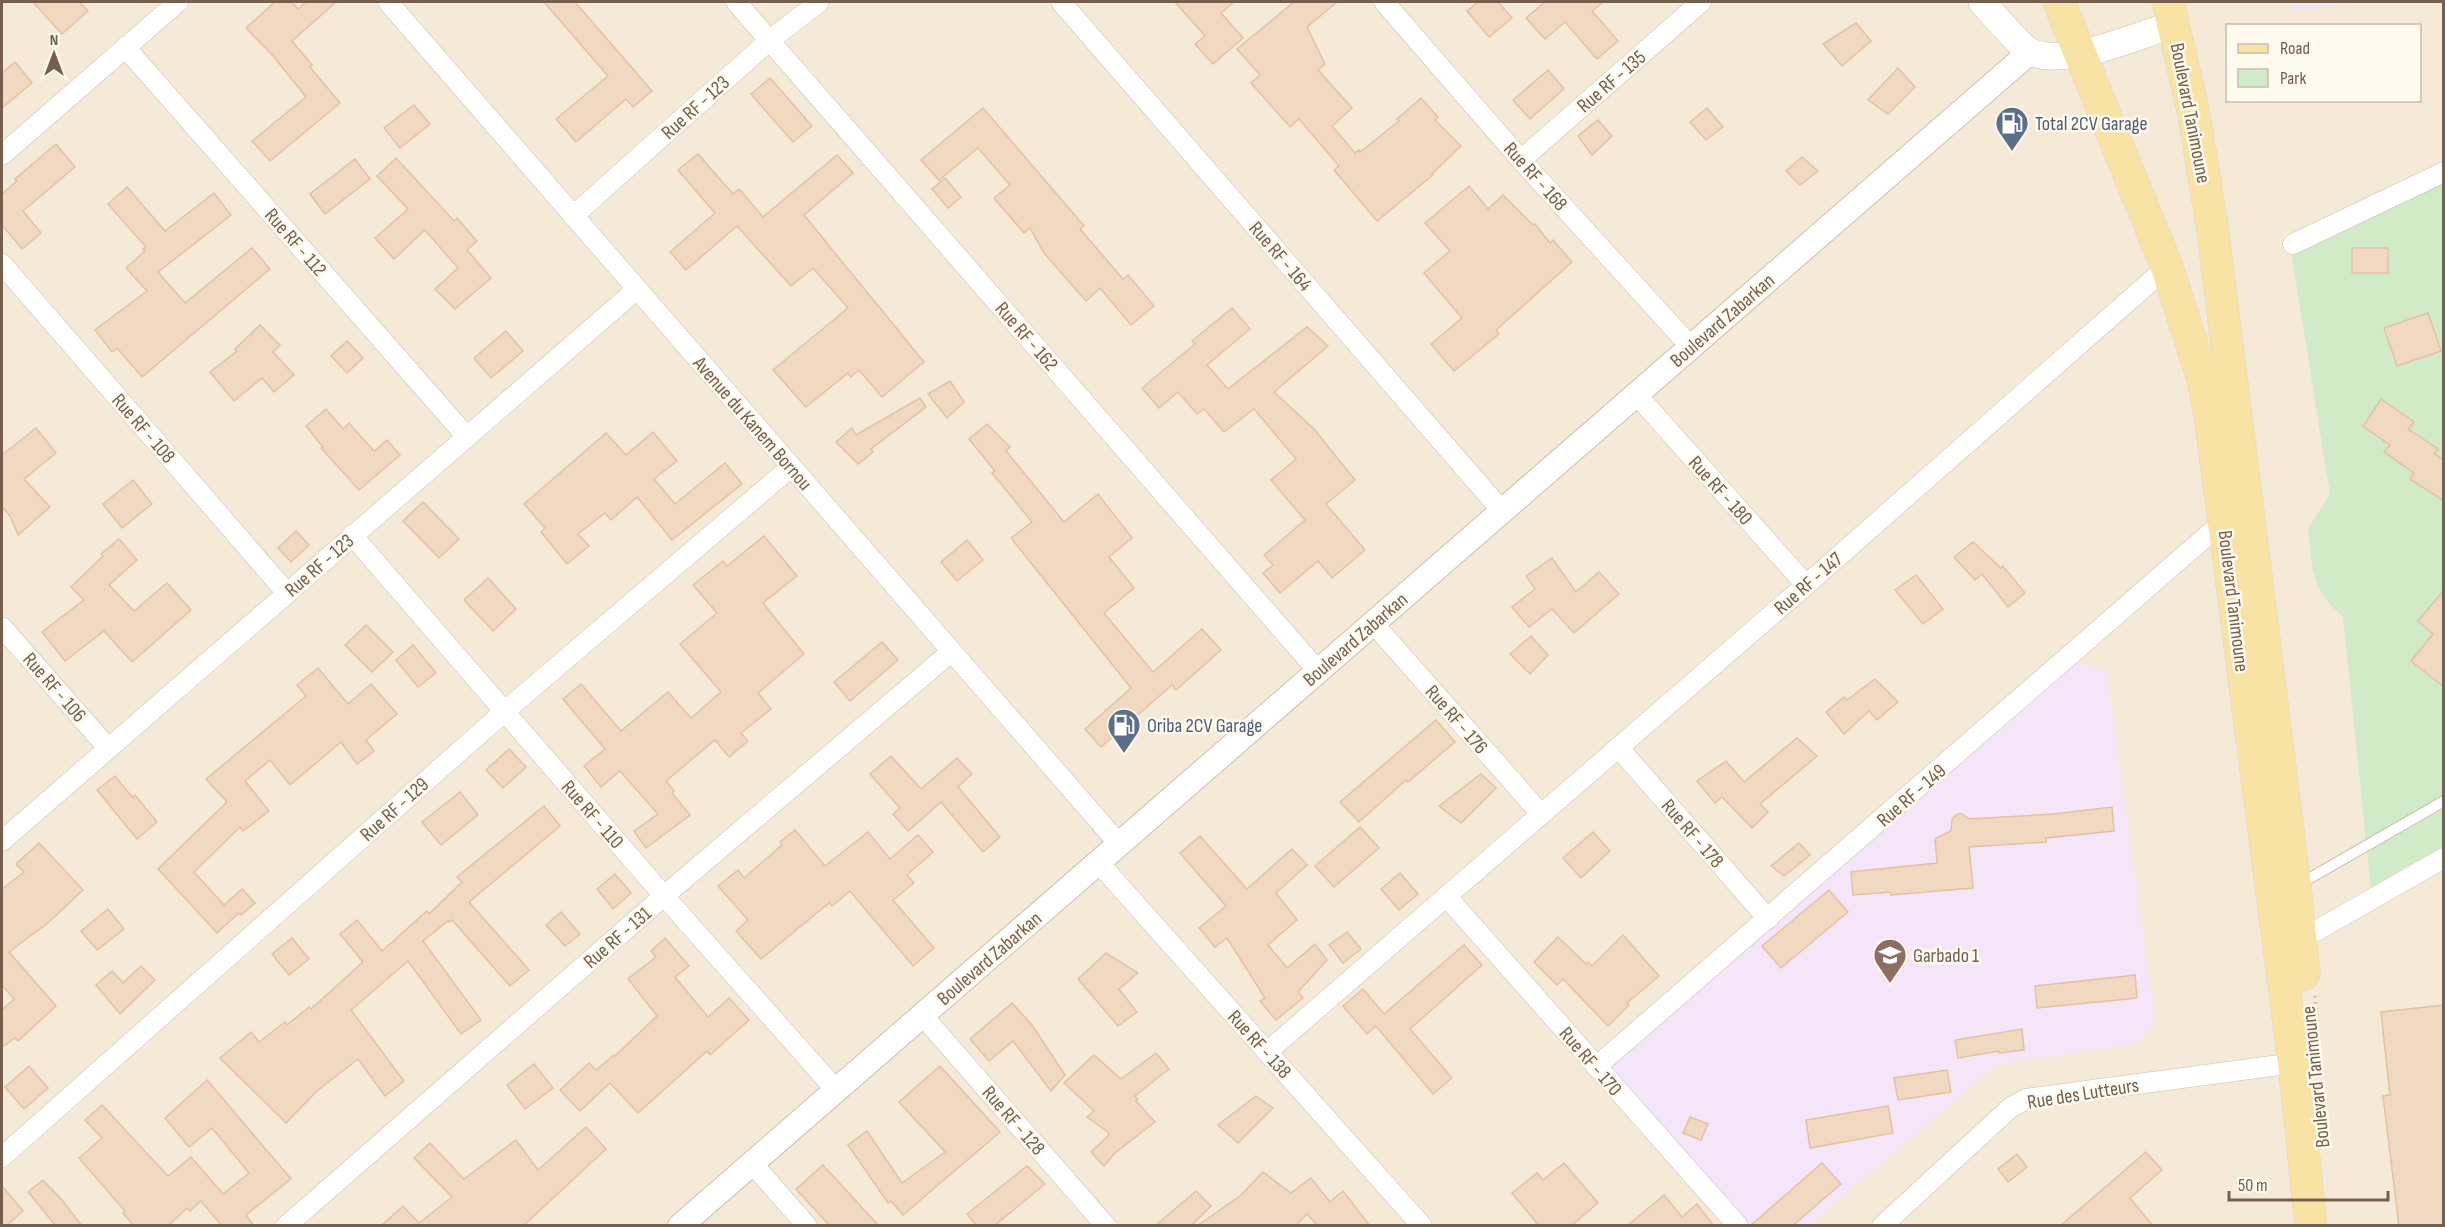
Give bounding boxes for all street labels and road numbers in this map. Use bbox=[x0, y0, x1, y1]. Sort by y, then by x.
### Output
street label: Boulevard Tanimoune bbox=[2165, 41, 2215, 185]
street label: Rue RF - 135 bbox=[1572, 45, 1651, 118]
street label: Rue RF - 123 bbox=[657, 71, 735, 145]
street label: Rue RF - 168 bbox=[1498, 137, 1572, 216]
street label: Rue RF - 112 bbox=[259, 204, 331, 282]
street label: Rue RF - 164 bbox=[1244, 217, 1317, 296]
street label: Boulevard Zabarkan bbox=[1665, 269, 1780, 373]
street label: Rue RF - 162 bbox=[990, 297, 1063, 376]
street label: Avenue du Kanem Bornou bbox=[687, 351, 817, 495]
street label: Rue RF - 108 bbox=[107, 389, 180, 468]
street label: Rue RF - 180 bbox=[1683, 451, 1757, 530]
street label: Rue RF - 123 bbox=[280, 529, 359, 602]
street label: Boulevard Tanimoune bbox=[2212, 529, 2254, 673]
street label: Rue RF - 147 bbox=[1770, 548, 1848, 620]
street label: Boulevard Zabarkan bbox=[1298, 588, 1413, 692]
street label: Rue RF - 106 bbox=[18, 648, 91, 727]
street label: Rue RF - 176 bbox=[1420, 680, 1493, 759]
street label: Rue RF - 149 bbox=[1872, 759, 1951, 832]
street label: Rue RF - 129 bbox=[355, 773, 434, 847]
street label: Rue RF - 110 bbox=[556, 776, 628, 854]
street label: Rue RF - 178 bbox=[1656, 794, 1729, 873]
street label: Rue RF - 131 bbox=[579, 902, 656, 974]
street label: Boulevard Zabarkan bbox=[932, 907, 1047, 1011]
street label: Rue RF - 138 bbox=[1222, 1005, 1296, 1084]
street label: Boulevard Tanimoune bbox=[2297, 1005, 2335, 1149]
street label: Rue RF - 170 bbox=[1554, 1022, 1627, 1101]
street label: Rue des Lutteurs bbox=[2026, 1073, 2141, 1115]
street label: Rue RF - 128 bbox=[977, 1081, 1050, 1160]

